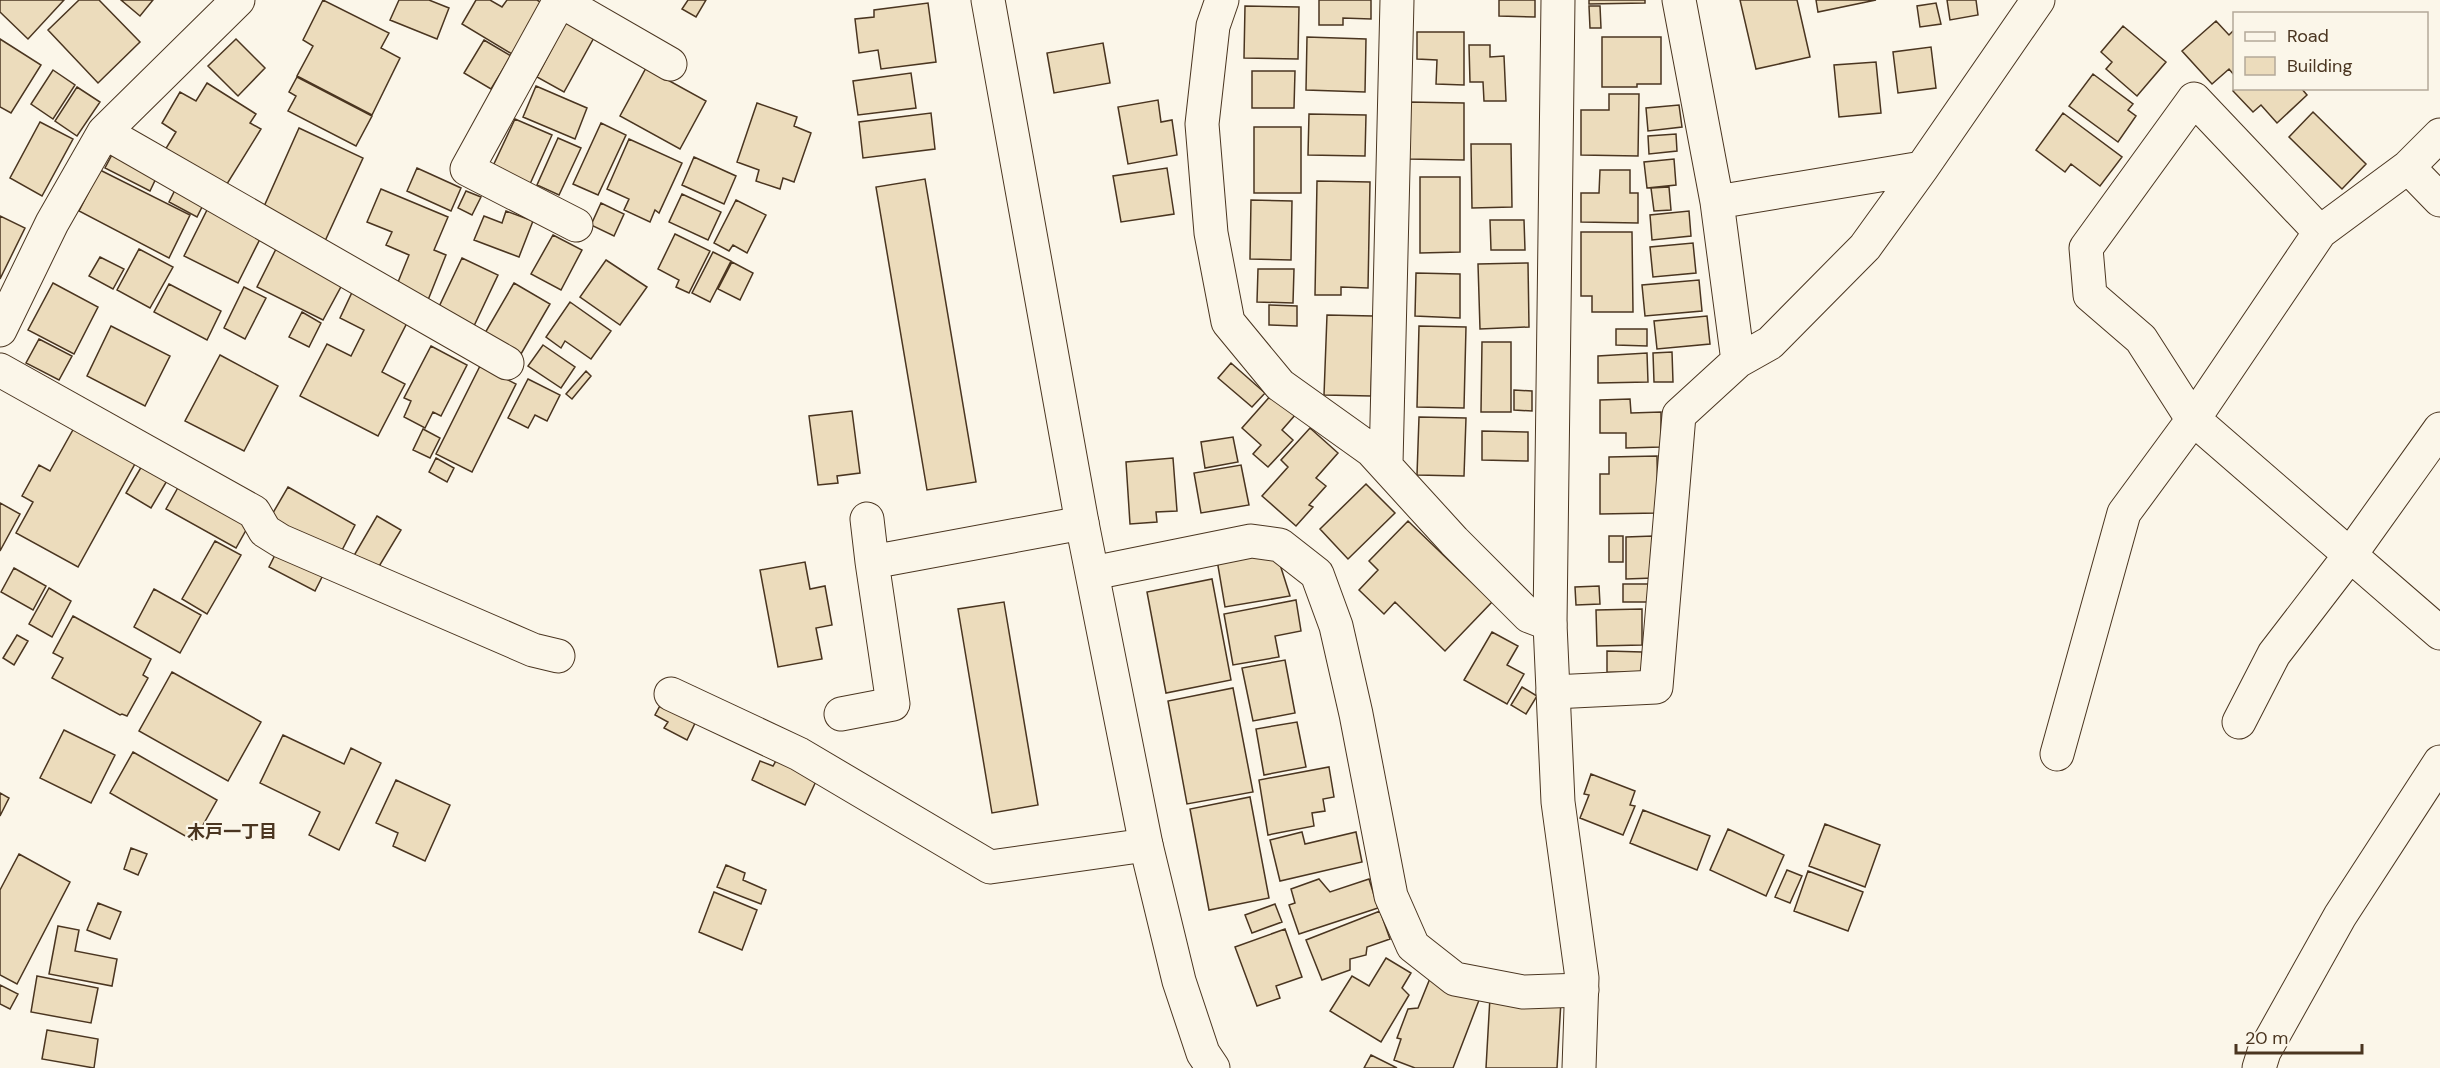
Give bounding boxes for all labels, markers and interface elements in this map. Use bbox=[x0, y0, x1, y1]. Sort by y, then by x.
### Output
legend bbox=[2233, 12, 2428, 90]
text: Road bbox=[2287, 24, 2329, 48]
text: Building bbox=[2287, 54, 2352, 78]
district label: 木戸一丁目 bbox=[187, 820, 277, 844]
scale bar bbox=[2236, 1017, 2362, 1055]
text: 20 m bbox=[2245, 1026, 2288, 1050]

